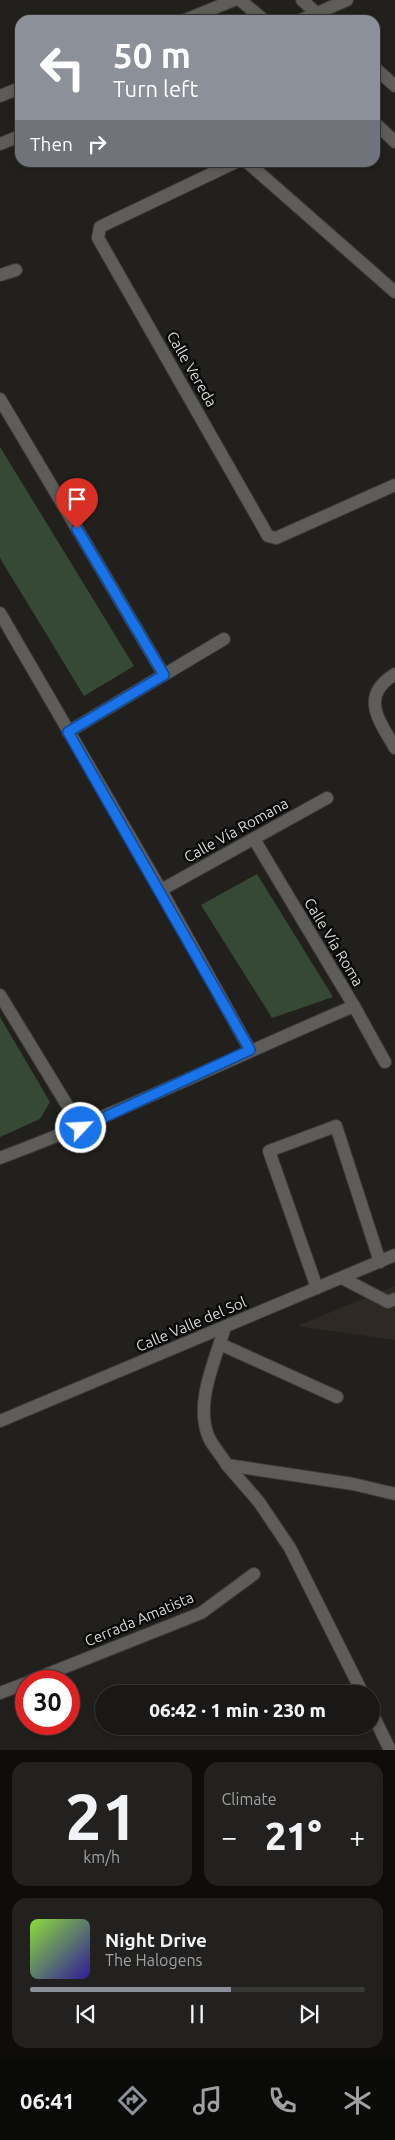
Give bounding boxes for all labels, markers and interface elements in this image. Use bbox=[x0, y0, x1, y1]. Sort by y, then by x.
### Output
icon: left bbox=[30, 35, 95, 100]
text: 50 m bbox=[113, 35, 191, 75]
text: Turn left bbox=[113, 76, 198, 101]
icon: right bbox=[83, 130, 111, 158]
text: Then bbox=[30, 133, 73, 155]
street label: Calle Vereda bbox=[164, 328, 220, 410]
pin bbox=[56, 478, 98, 529]
icon: arrive bbox=[63, 485, 91, 513]
street label: Calle Vía Romana bbox=[181, 794, 291, 866]
street label: Calle Vía Roma bbox=[301, 895, 367, 989]
position arrow bbox=[54, 1101, 106, 1153]
street label: Calle Valle del Sol bbox=[133, 1293, 249, 1355]
street label: Cerrada Amatista bbox=[82, 1588, 196, 1650]
speed limit sign: 30 bbox=[15, 1670, 80, 1735]
text: 06:42 · 1 min · 230 m bbox=[149, 1699, 326, 1721]
text: 21 bbox=[65, 1779, 138, 1852]
text: Climate bbox=[222, 1790, 277, 1808]
text: 21° bbox=[265, 1815, 322, 1857]
text: − bbox=[222, 1821, 237, 1852]
text: + bbox=[349, 1821, 365, 1852]
text: km/h bbox=[83, 1848, 120, 1866]
text: Night Drive bbox=[105, 1929, 207, 1951]
text: The Halogens bbox=[105, 1951, 203, 1969]
icon: previous bbox=[72, 2000, 100, 2028]
icon: pause bbox=[183, 2000, 211, 2028]
icon: next bbox=[295, 2000, 323, 2028]
icon: directions bbox=[115, 2083, 150, 2118]
icon: music bbox=[190, 2083, 225, 2118]
icon: phone bbox=[265, 2083, 300, 2118]
icon: climate bbox=[340, 2083, 375, 2118]
text: 06:41 bbox=[20, 2088, 75, 2113]

